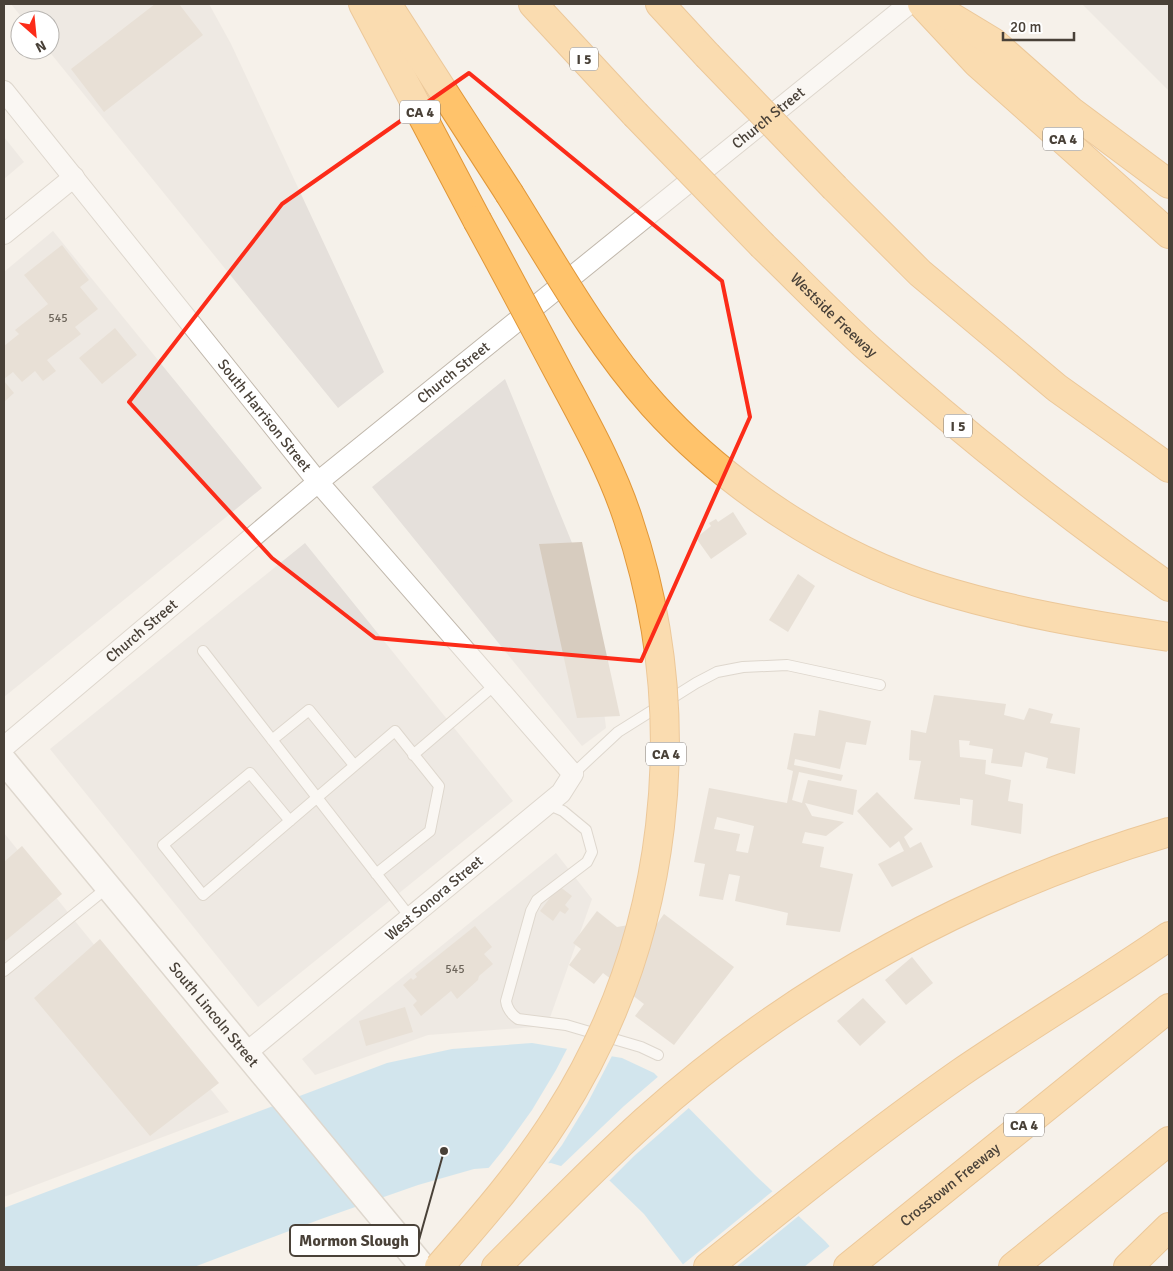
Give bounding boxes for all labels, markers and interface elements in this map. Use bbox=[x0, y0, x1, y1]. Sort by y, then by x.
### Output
north arrow bbox=[10, 10, 60, 60]
scale bar bbox=[1003, 10, 1074, 42]
text: 20 m bbox=[1010, 18, 1041, 36]
text: N bbox=[32, 36, 49, 56]
road number: I 5 bbox=[570, 48, 598, 70]
street label: Church Street bbox=[728, 83, 808, 153]
road number: CA 4 bbox=[400, 100, 440, 124]
road number: CA 4 bbox=[1043, 128, 1083, 150]
street label: Westside Freeway bbox=[787, 269, 881, 361]
house number: 545 bbox=[48, 311, 68, 326]
street label: Church Street bbox=[413, 338, 493, 407]
street label: South Harrison Street bbox=[214, 355, 315, 475]
road number: I 5 bbox=[944, 414, 972, 438]
street label: Church Street bbox=[102, 596, 181, 666]
road number: CA 4 bbox=[646, 742, 686, 766]
street label: West Sonora Street bbox=[381, 852, 487, 944]
street label: South Lincoln Street bbox=[165, 958, 262, 1070]
house number: 545 bbox=[445, 962, 465, 977]
road number: CA 4 bbox=[1004, 1114, 1044, 1136]
street label: Crosstown Freeway bbox=[896, 1139, 1004, 1230]
callout: Mormon Slough bbox=[290, 1225, 419, 1256]
text: Mormon Slough bbox=[299, 1231, 409, 1251]

